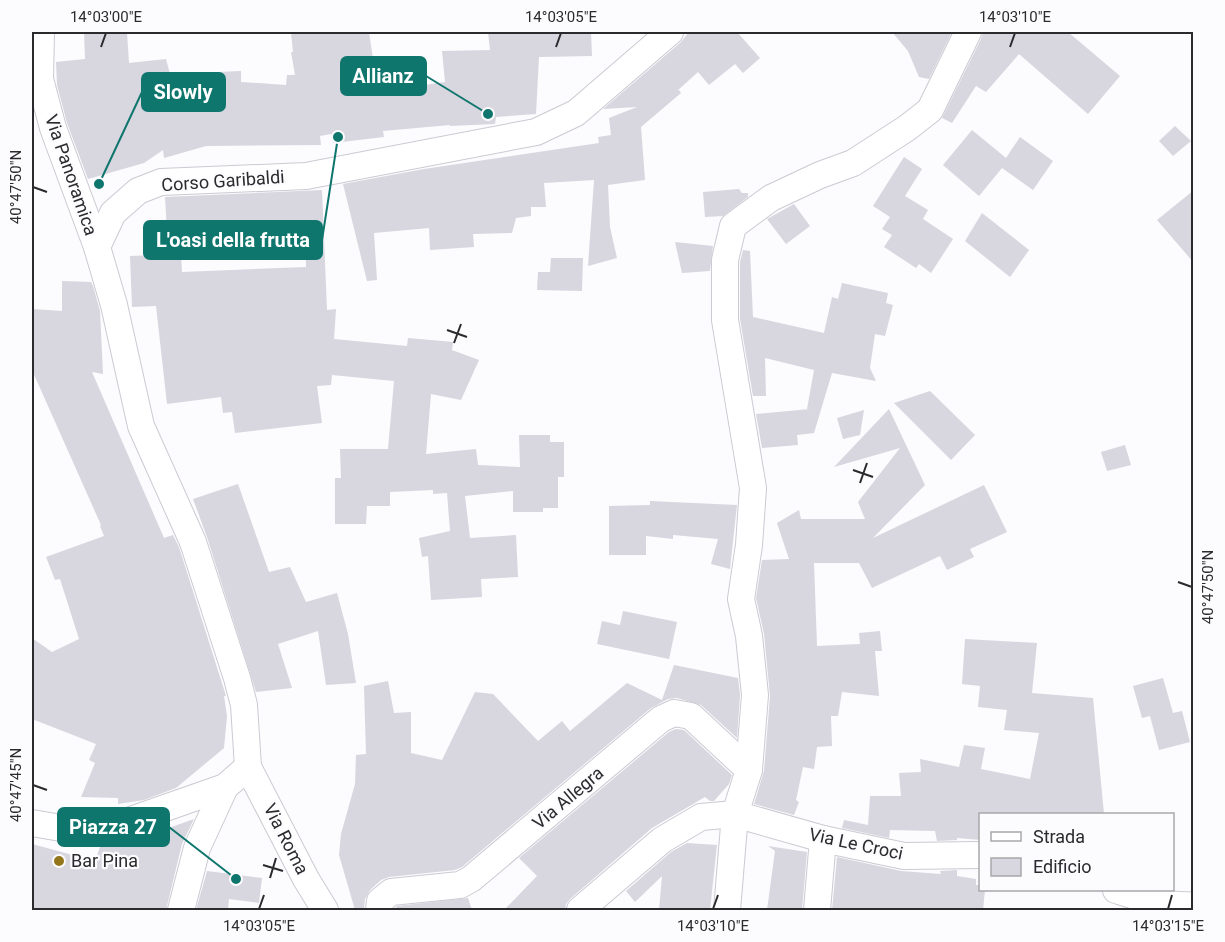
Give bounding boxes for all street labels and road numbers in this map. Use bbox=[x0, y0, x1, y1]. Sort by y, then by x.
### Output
street label: Via Panoramica bbox=[41, 112, 102, 238]
street label: Corso Garibaldi bbox=[161, 166, 285, 195]
street label: Via Allegra bbox=[528, 762, 607, 833]
street label: Via Roma bbox=[260, 800, 313, 878]
street label: Via Le Croci bbox=[807, 823, 905, 864]

